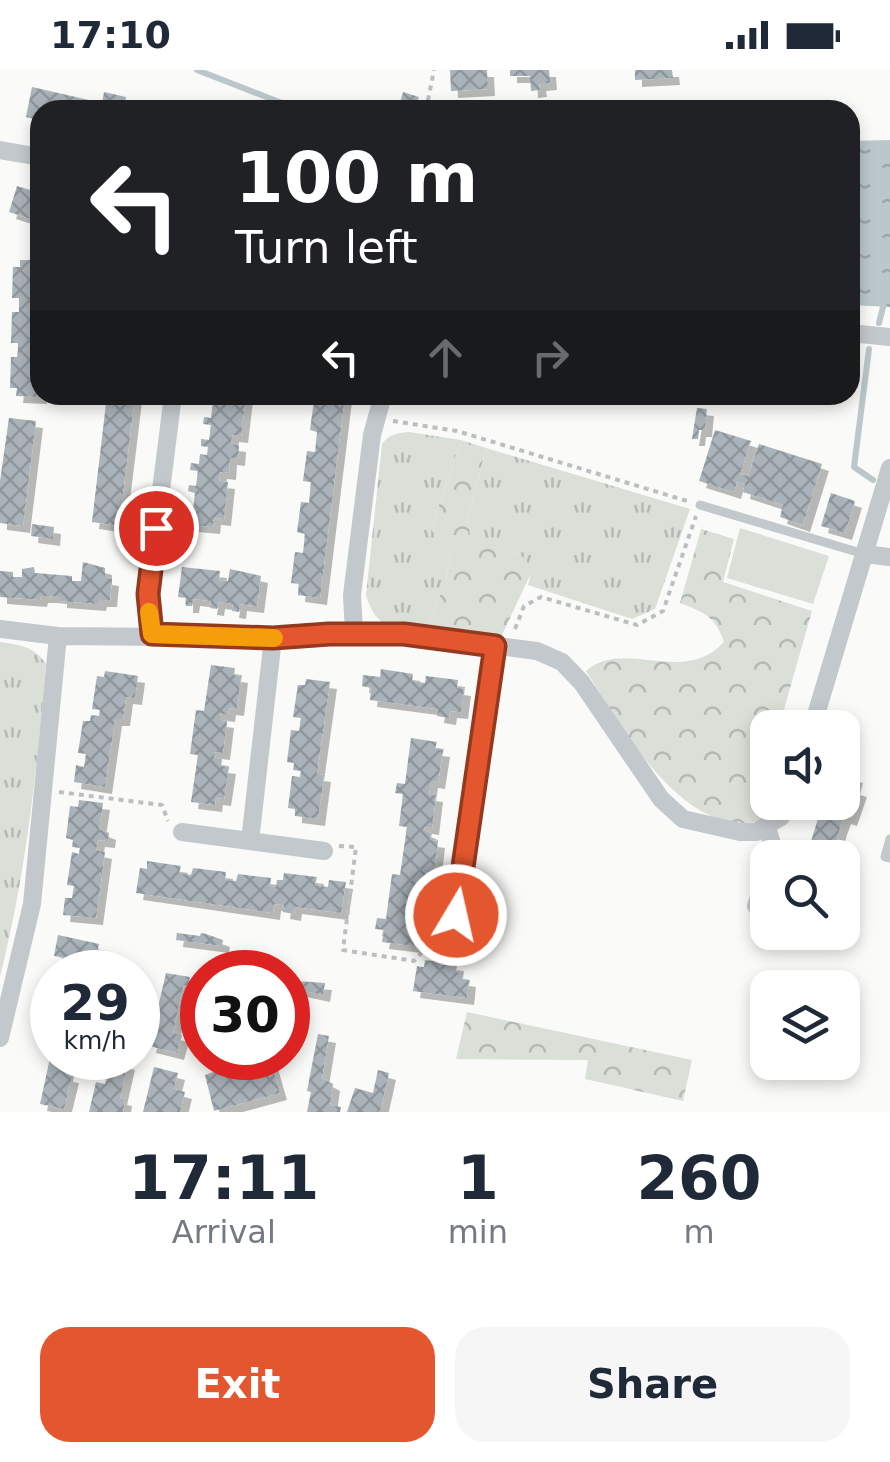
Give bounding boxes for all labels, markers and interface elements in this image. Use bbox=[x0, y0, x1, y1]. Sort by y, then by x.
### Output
text: 17:10 bbox=[50, 13, 171, 57]
text: 100 m bbox=[235, 137, 478, 219]
icon: left bbox=[70, 140, 200, 270]
text: Turn left bbox=[235, 221, 418, 274]
icon: left bbox=[313, 330, 368, 385]
icon: ahead bbox=[418, 330, 473, 385]
icon: right bbox=[523, 330, 578, 385]
pin bbox=[114, 486, 199, 571]
icon: arrive bbox=[129, 501, 184, 556]
map controls bbox=[750, 710, 860, 1080]
button: sound bbox=[750, 710, 860, 820]
button: search bbox=[750, 840, 860, 950]
position arrow bbox=[404, 863, 508, 967]
speed limit sign: 30 bbox=[180, 950, 310, 1080]
button: layers bbox=[750, 970, 860, 1080]
text: 29 bbox=[60, 974, 130, 1032]
text: km/h bbox=[63, 1026, 127, 1055]
text: 17:11 bbox=[128, 1143, 319, 1213]
text: 1 bbox=[457, 1143, 499, 1213]
text: 260 bbox=[636, 1143, 762, 1213]
text: Arrival bbox=[172, 1213, 276, 1251]
text: min bbox=[448, 1213, 508, 1251]
text: m bbox=[683, 1213, 715, 1251]
button: Exit bbox=[40, 1327, 435, 1442]
button: Share bbox=[455, 1327, 850, 1442]

